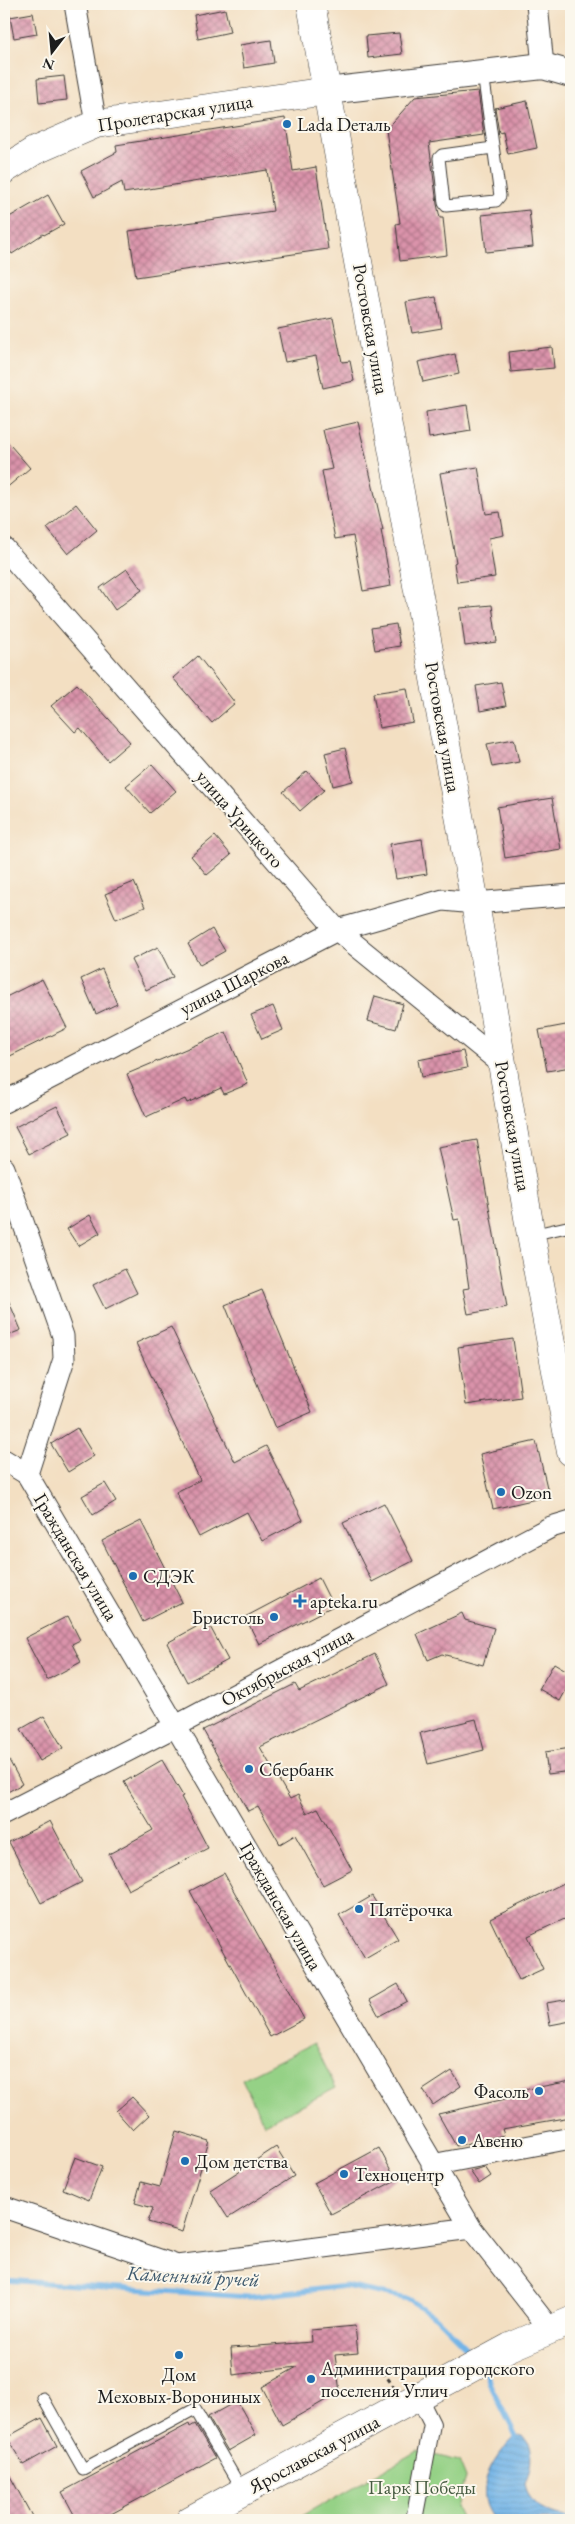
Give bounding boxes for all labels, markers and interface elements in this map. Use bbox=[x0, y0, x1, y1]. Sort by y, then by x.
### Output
north arrow bbox=[28, 28, 78, 78]
text: N bbox=[40, 54, 56, 75]
street label: Пролетарская улица bbox=[96, 88, 255, 138]
place label: Lada Dеталь bbox=[297, 112, 391, 137]
marker: Lada Dеталь bbox=[281, 118, 293, 130]
street label: Ростовская улица bbox=[347, 262, 395, 397]
street label: Ростовская улица bbox=[419, 660, 467, 795]
street label: улица Урицкого bbox=[190, 765, 290, 873]
street label: улица Шаркова bbox=[175, 945, 293, 1021]
street label: Ростовская улица bbox=[489, 1059, 537, 1194]
place label: Ozon bbox=[511, 1480, 552, 1505]
marker: Ozon bbox=[495, 1486, 507, 1498]
street label: Гражданская улица bbox=[28, 1489, 124, 1626]
place label: СДЭК bbox=[143, 1564, 195, 1589]
marker: СДЭК bbox=[127, 1570, 139, 1582]
place label: apteka.ru bbox=[310, 1589, 378, 1614]
marker: apteka.ru bbox=[294, 1595, 306, 1607]
place label: Бристоль bbox=[192, 1605, 264, 1630]
marker: Бристоль bbox=[268, 1611, 280, 1623]
street label: Октябрьская улица bbox=[216, 1621, 358, 1712]
place label: Сбербанк bbox=[259, 1757, 334, 1782]
marker: Сбербанк bbox=[243, 1763, 255, 1775]
street label: Гражданская улица bbox=[234, 1837, 328, 1975]
place label: Пятёрочка bbox=[369, 1897, 453, 1922]
marker: Пятёрочка bbox=[353, 1903, 365, 1915]
place label: Фасоль bbox=[474, 2079, 529, 2104]
marker: Фасоль bbox=[533, 2085, 545, 2097]
place label: Авеню bbox=[471, 2128, 523, 2153]
marker: Авеню bbox=[456, 2134, 468, 2146]
place label: Дом детства bbox=[195, 2149, 289, 2174]
marker: Дом детства bbox=[179, 2155, 191, 2167]
place label: Техноцентр bbox=[354, 2162, 444, 2187]
marker: Техноцентр bbox=[338, 2168, 350, 2180]
water label: Каменный ручей bbox=[125, 2259, 260, 2292]
marker: Дом Меховых-Ворониных bbox=[173, 2349, 185, 2361]
place label: Администрация городского поселения Углич bbox=[320, 2356, 535, 2403]
place label: Дом Меховых-Ворониных bbox=[97, 2362, 262, 2409]
marker: Администрация городского поселения Углич bbox=[305, 2373, 317, 2385]
street label: Ярославская улица bbox=[243, 2409, 384, 2499]
park label: Парк Победы bbox=[368, 2475, 476, 2500]

